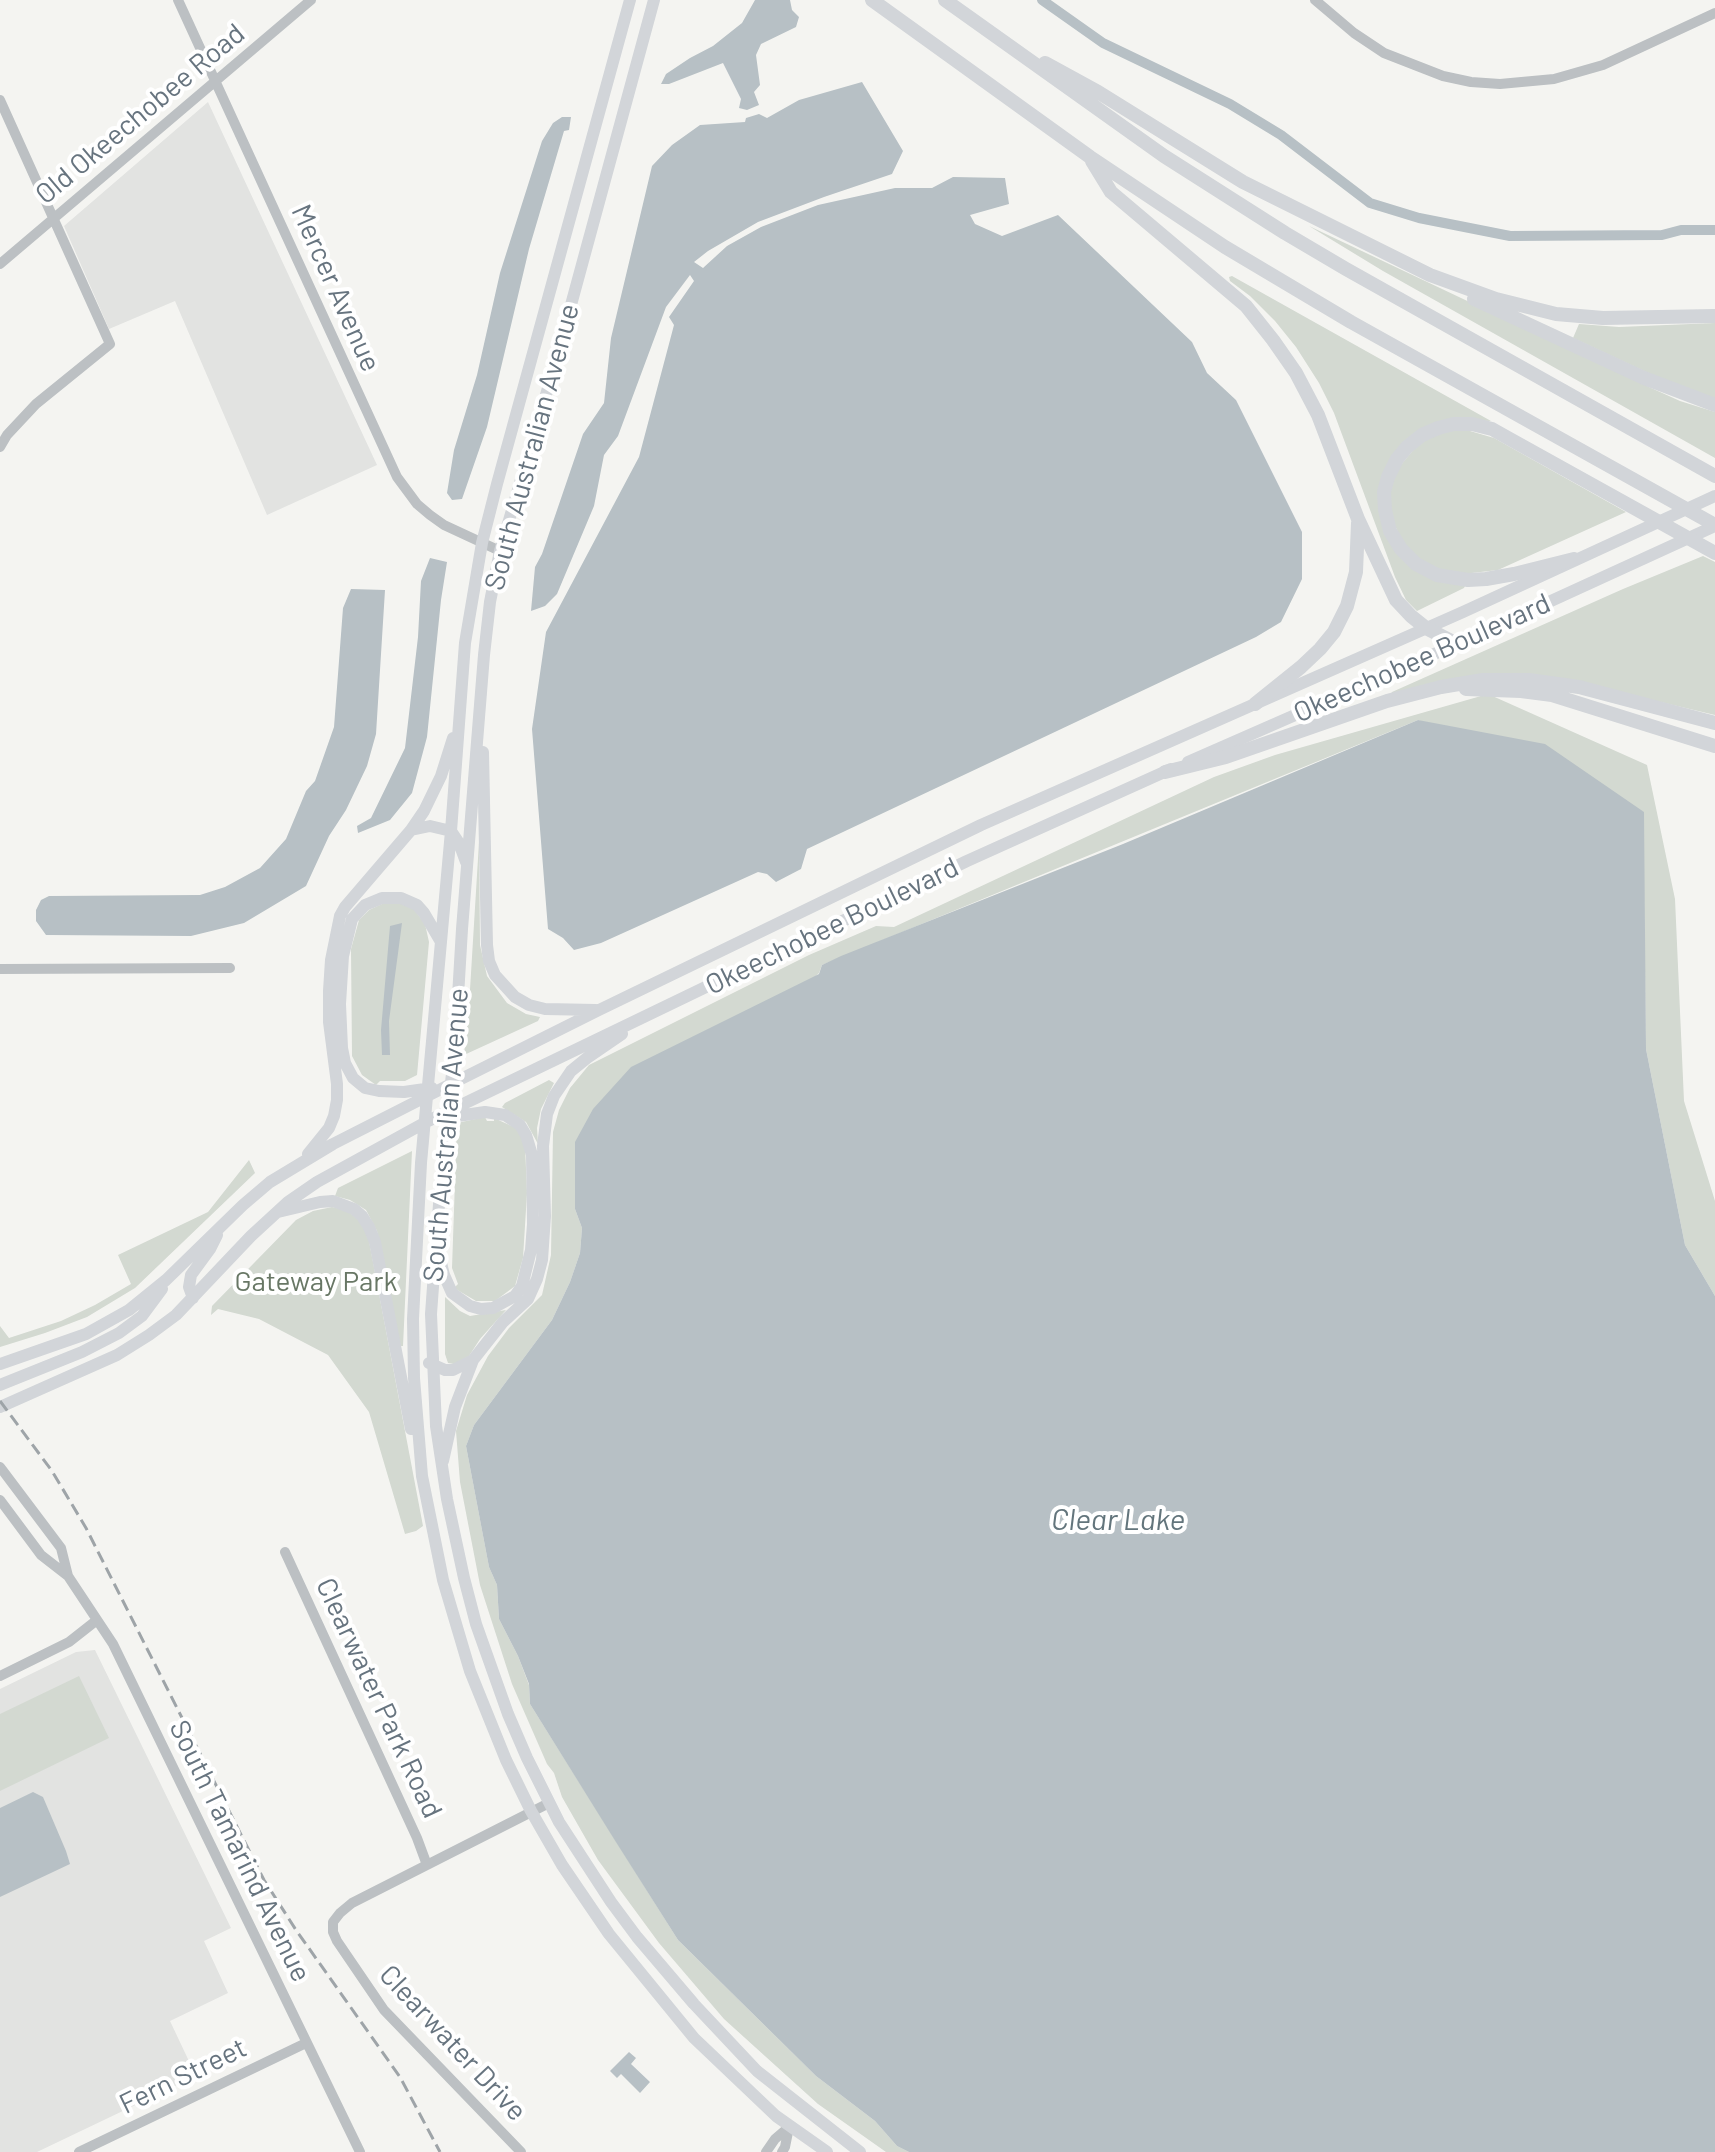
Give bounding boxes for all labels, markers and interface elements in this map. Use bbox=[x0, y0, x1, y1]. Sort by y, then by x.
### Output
street label: Old Okeechobee Road bbox=[29, 17, 251, 211]
street label: Mercer Avenue bbox=[284, 199, 388, 377]
street label: South Australian Avenue bbox=[478, 300, 586, 594]
street label: Okeechobee Boulevard bbox=[1288, 586, 1556, 730]
street label: Okeechobee Boulevard bbox=[700, 850, 964, 1002]
street label: South Australian Avenue bbox=[416, 987, 476, 1283]
park label: Gateway Park bbox=[234, 1265, 398, 1299]
water label: Clear Lake bbox=[1051, 1502, 1185, 1538]
street label: Clearwater Park Road bbox=[309, 1573, 449, 1823]
street label: South Tamarind Avenue bbox=[162, 1715, 318, 1987]
street label: Clearwater Drive bbox=[372, 1958, 534, 2128]
street label: Fern Street bbox=[114, 2031, 252, 2121]

